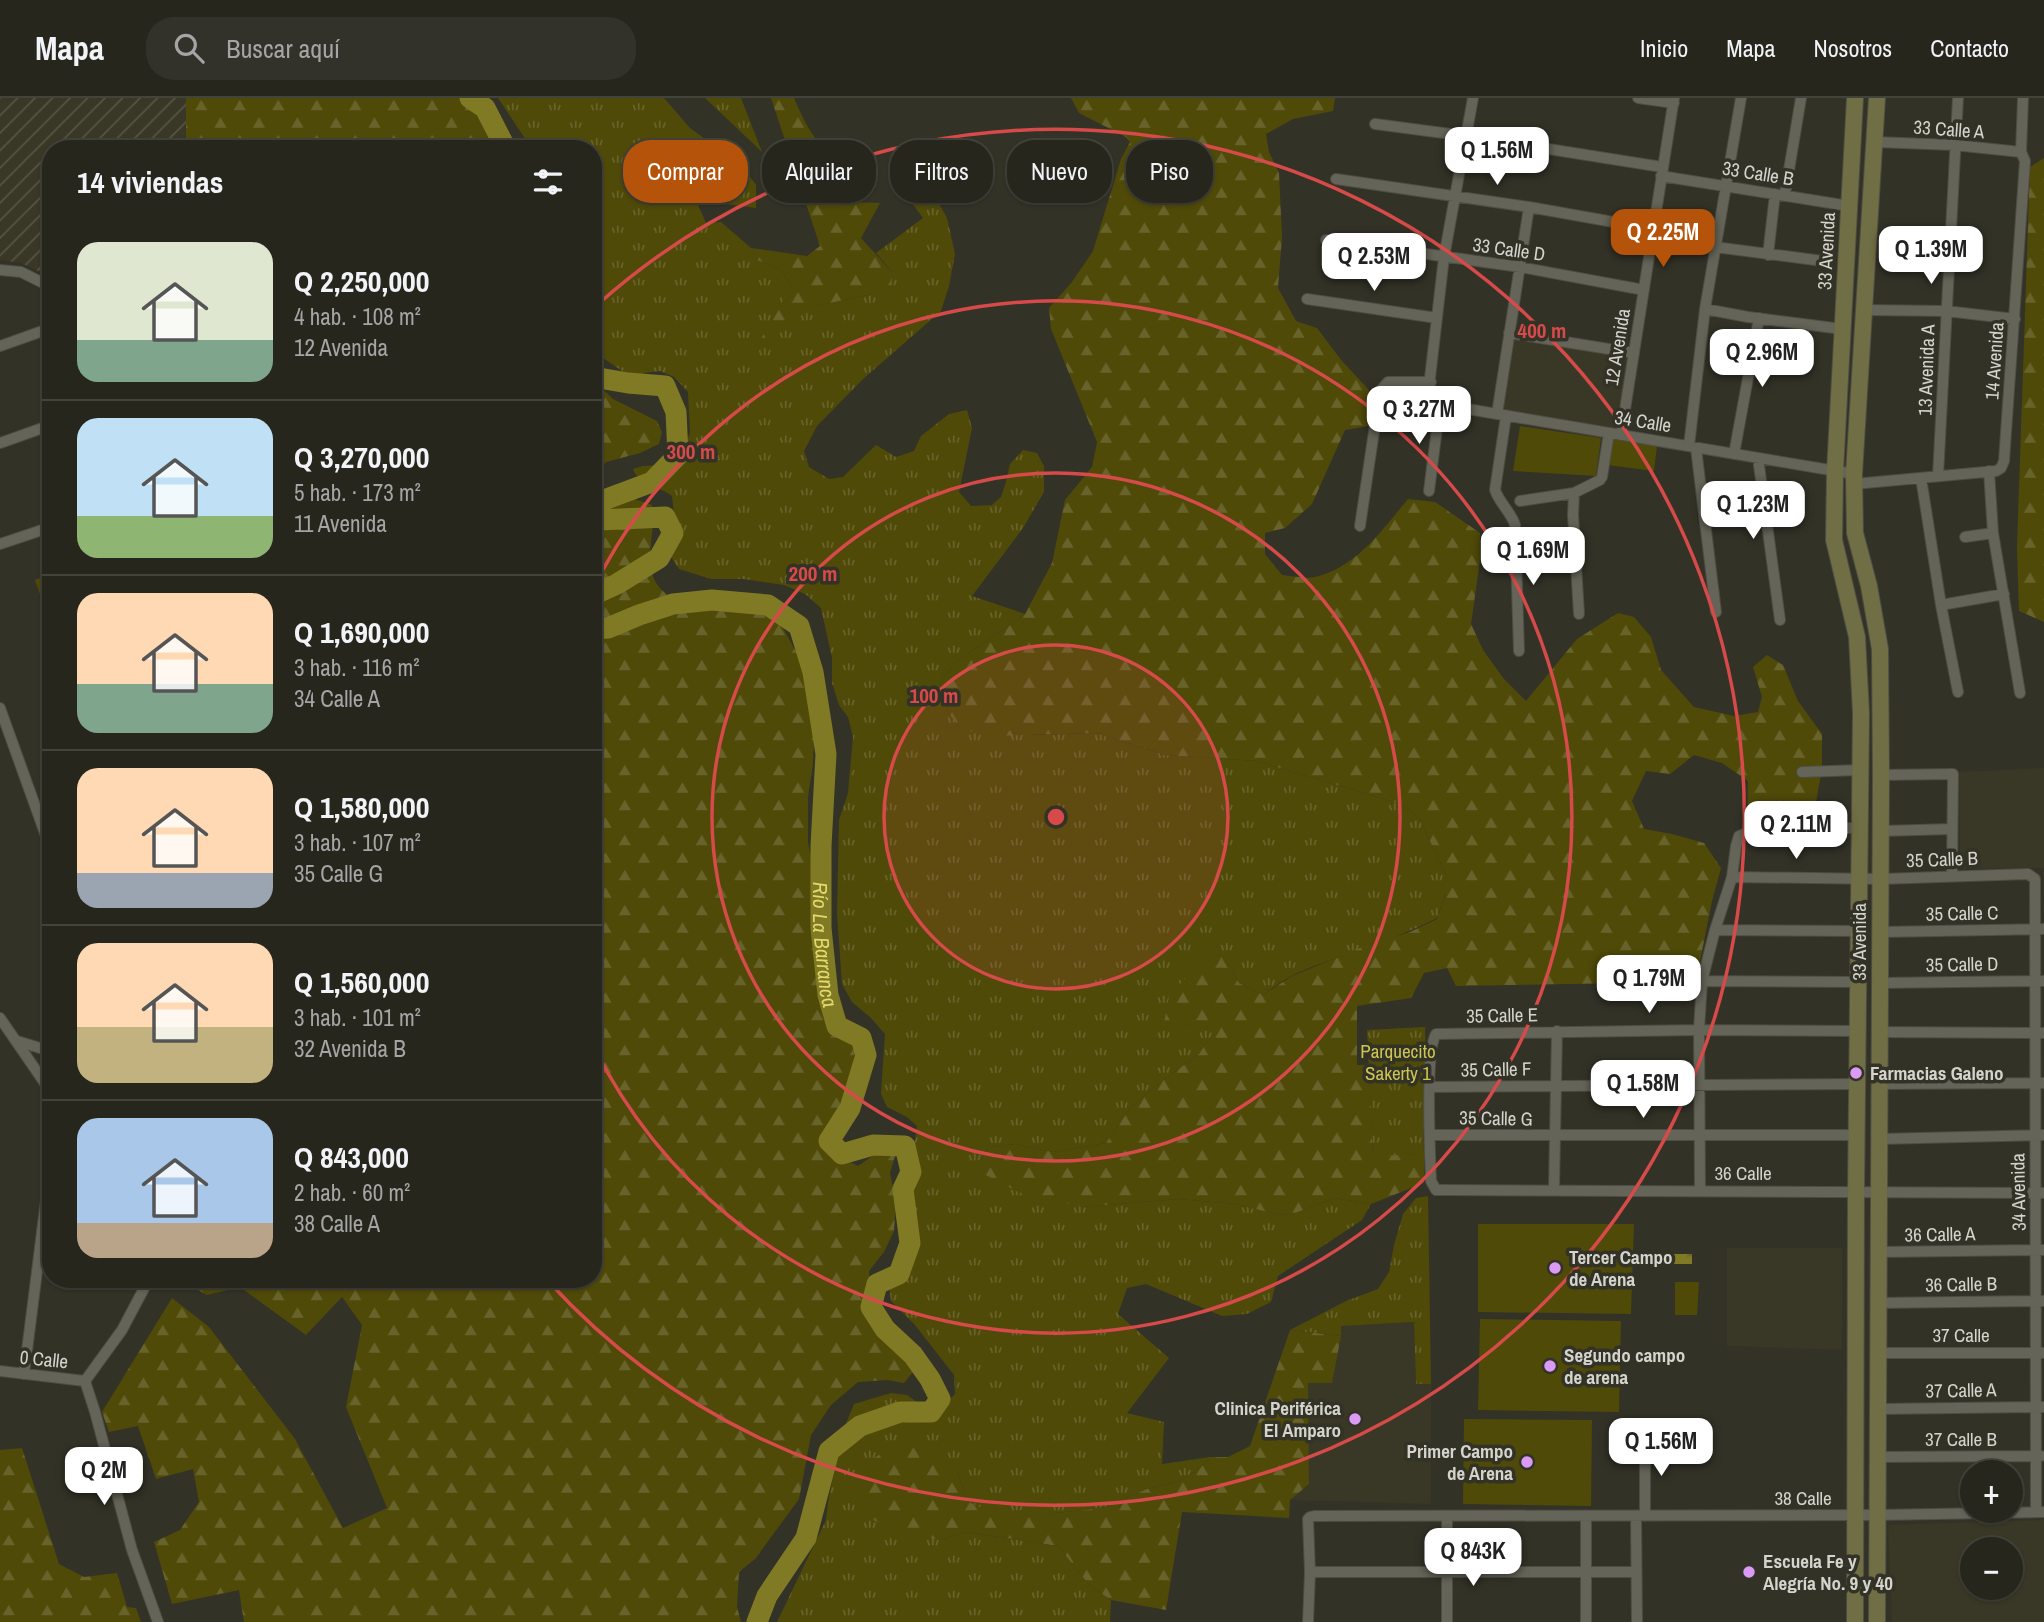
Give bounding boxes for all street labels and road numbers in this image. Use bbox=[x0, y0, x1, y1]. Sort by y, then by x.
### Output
street label: 33 Calle A bbox=[1913, 114, 1986, 144]
street label: 33 Calle B bbox=[1720, 155, 1796, 191]
street label: 33 Avenida bbox=[1811, 211, 1841, 290]
street label: 33 Calle D bbox=[1471, 231, 1547, 267]
street label: 12 Avenida bbox=[1598, 306, 1636, 387]
street label: 14 Avenida bbox=[1978, 321, 2010, 401]
street label: 13 Avenida A bbox=[1911, 323, 1941, 416]
street label: 34 Calle bbox=[1613, 404, 1673, 438]
street label: 35 Calle B bbox=[1906, 845, 1978, 873]
street label: 35 Calle C bbox=[1925, 899, 1999, 927]
street label: 33 Avenida bbox=[1846, 903, 1872, 981]
street label: 35 Calle D bbox=[1925, 950, 1999, 978]
street label: 35 Calle E bbox=[1466, 1001, 1538, 1029]
street label: 35 Calle F bbox=[1460, 1055, 1532, 1083]
street label: 35 Calle G bbox=[1459, 1104, 1533, 1132]
street label: 34 Avenida bbox=[2004, 1153, 2032, 1231]
street label: 36 Calle bbox=[1714, 1160, 1772, 1186]
street label: 36 Calle A bbox=[1904, 1220, 1976, 1248]
street label: 36 Calle B bbox=[1925, 1270, 1997, 1298]
street label: 37 Calle bbox=[1932, 1322, 1990, 1348]
street label: 0 Calle bbox=[19, 1344, 69, 1374]
street label: 37 Calle A bbox=[1925, 1376, 1997, 1404]
street label: 37 Calle B bbox=[1925, 1426, 1997, 1452]
street label: 38 Calle bbox=[1774, 1485, 1832, 1511]

